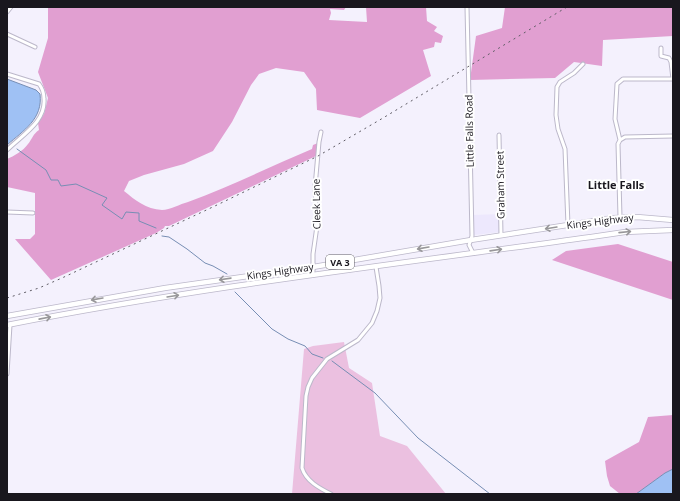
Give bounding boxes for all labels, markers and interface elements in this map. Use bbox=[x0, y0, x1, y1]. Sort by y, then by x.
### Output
street label: Little Falls Road bbox=[461, 95, 477, 167]
street label: Graham Street bbox=[492, 150, 508, 219]
district label: Little Falls bbox=[588, 177, 645, 192]
street label: Cleek Lane bbox=[309, 178, 323, 229]
street label: Kings Highway bbox=[566, 210, 635, 232]
one-way arrow bbox=[545, 224, 558, 232]
one-way arrow bbox=[618, 229, 631, 236]
one-way arrow bbox=[416, 244, 429, 252]
one-way arrow bbox=[489, 246, 502, 254]
road number: VA 3 bbox=[326, 255, 354, 269]
street label: Kings Highway bbox=[246, 259, 315, 283]
one-way arrow bbox=[219, 275, 232, 283]
one-way arrow bbox=[166, 292, 179, 300]
one-way arrow bbox=[90, 295, 103, 303]
one-way arrow bbox=[38, 314, 51, 322]

